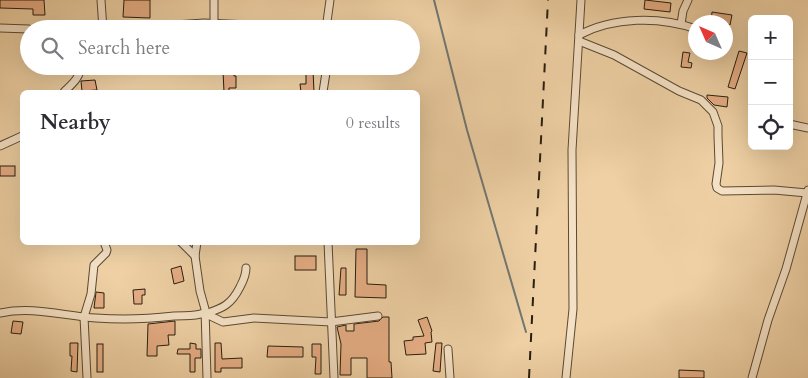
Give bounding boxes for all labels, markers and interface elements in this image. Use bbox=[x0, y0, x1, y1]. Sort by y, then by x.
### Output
north arrow bbox=[688, 15, 733, 60]
map controls bbox=[748, 15, 793, 150]
button: + bbox=[748, 15, 793, 60]
search box bbox=[20, 20, 420, 75]
icon: search bbox=[38, 34, 66, 62]
text: Search here bbox=[78, 35, 170, 61]
button: − bbox=[748, 60, 793, 105]
button: locate bbox=[748, 105, 793, 150]
text: Nearby bbox=[40, 108, 111, 137]
text: 0 results bbox=[346, 112, 400, 134]

